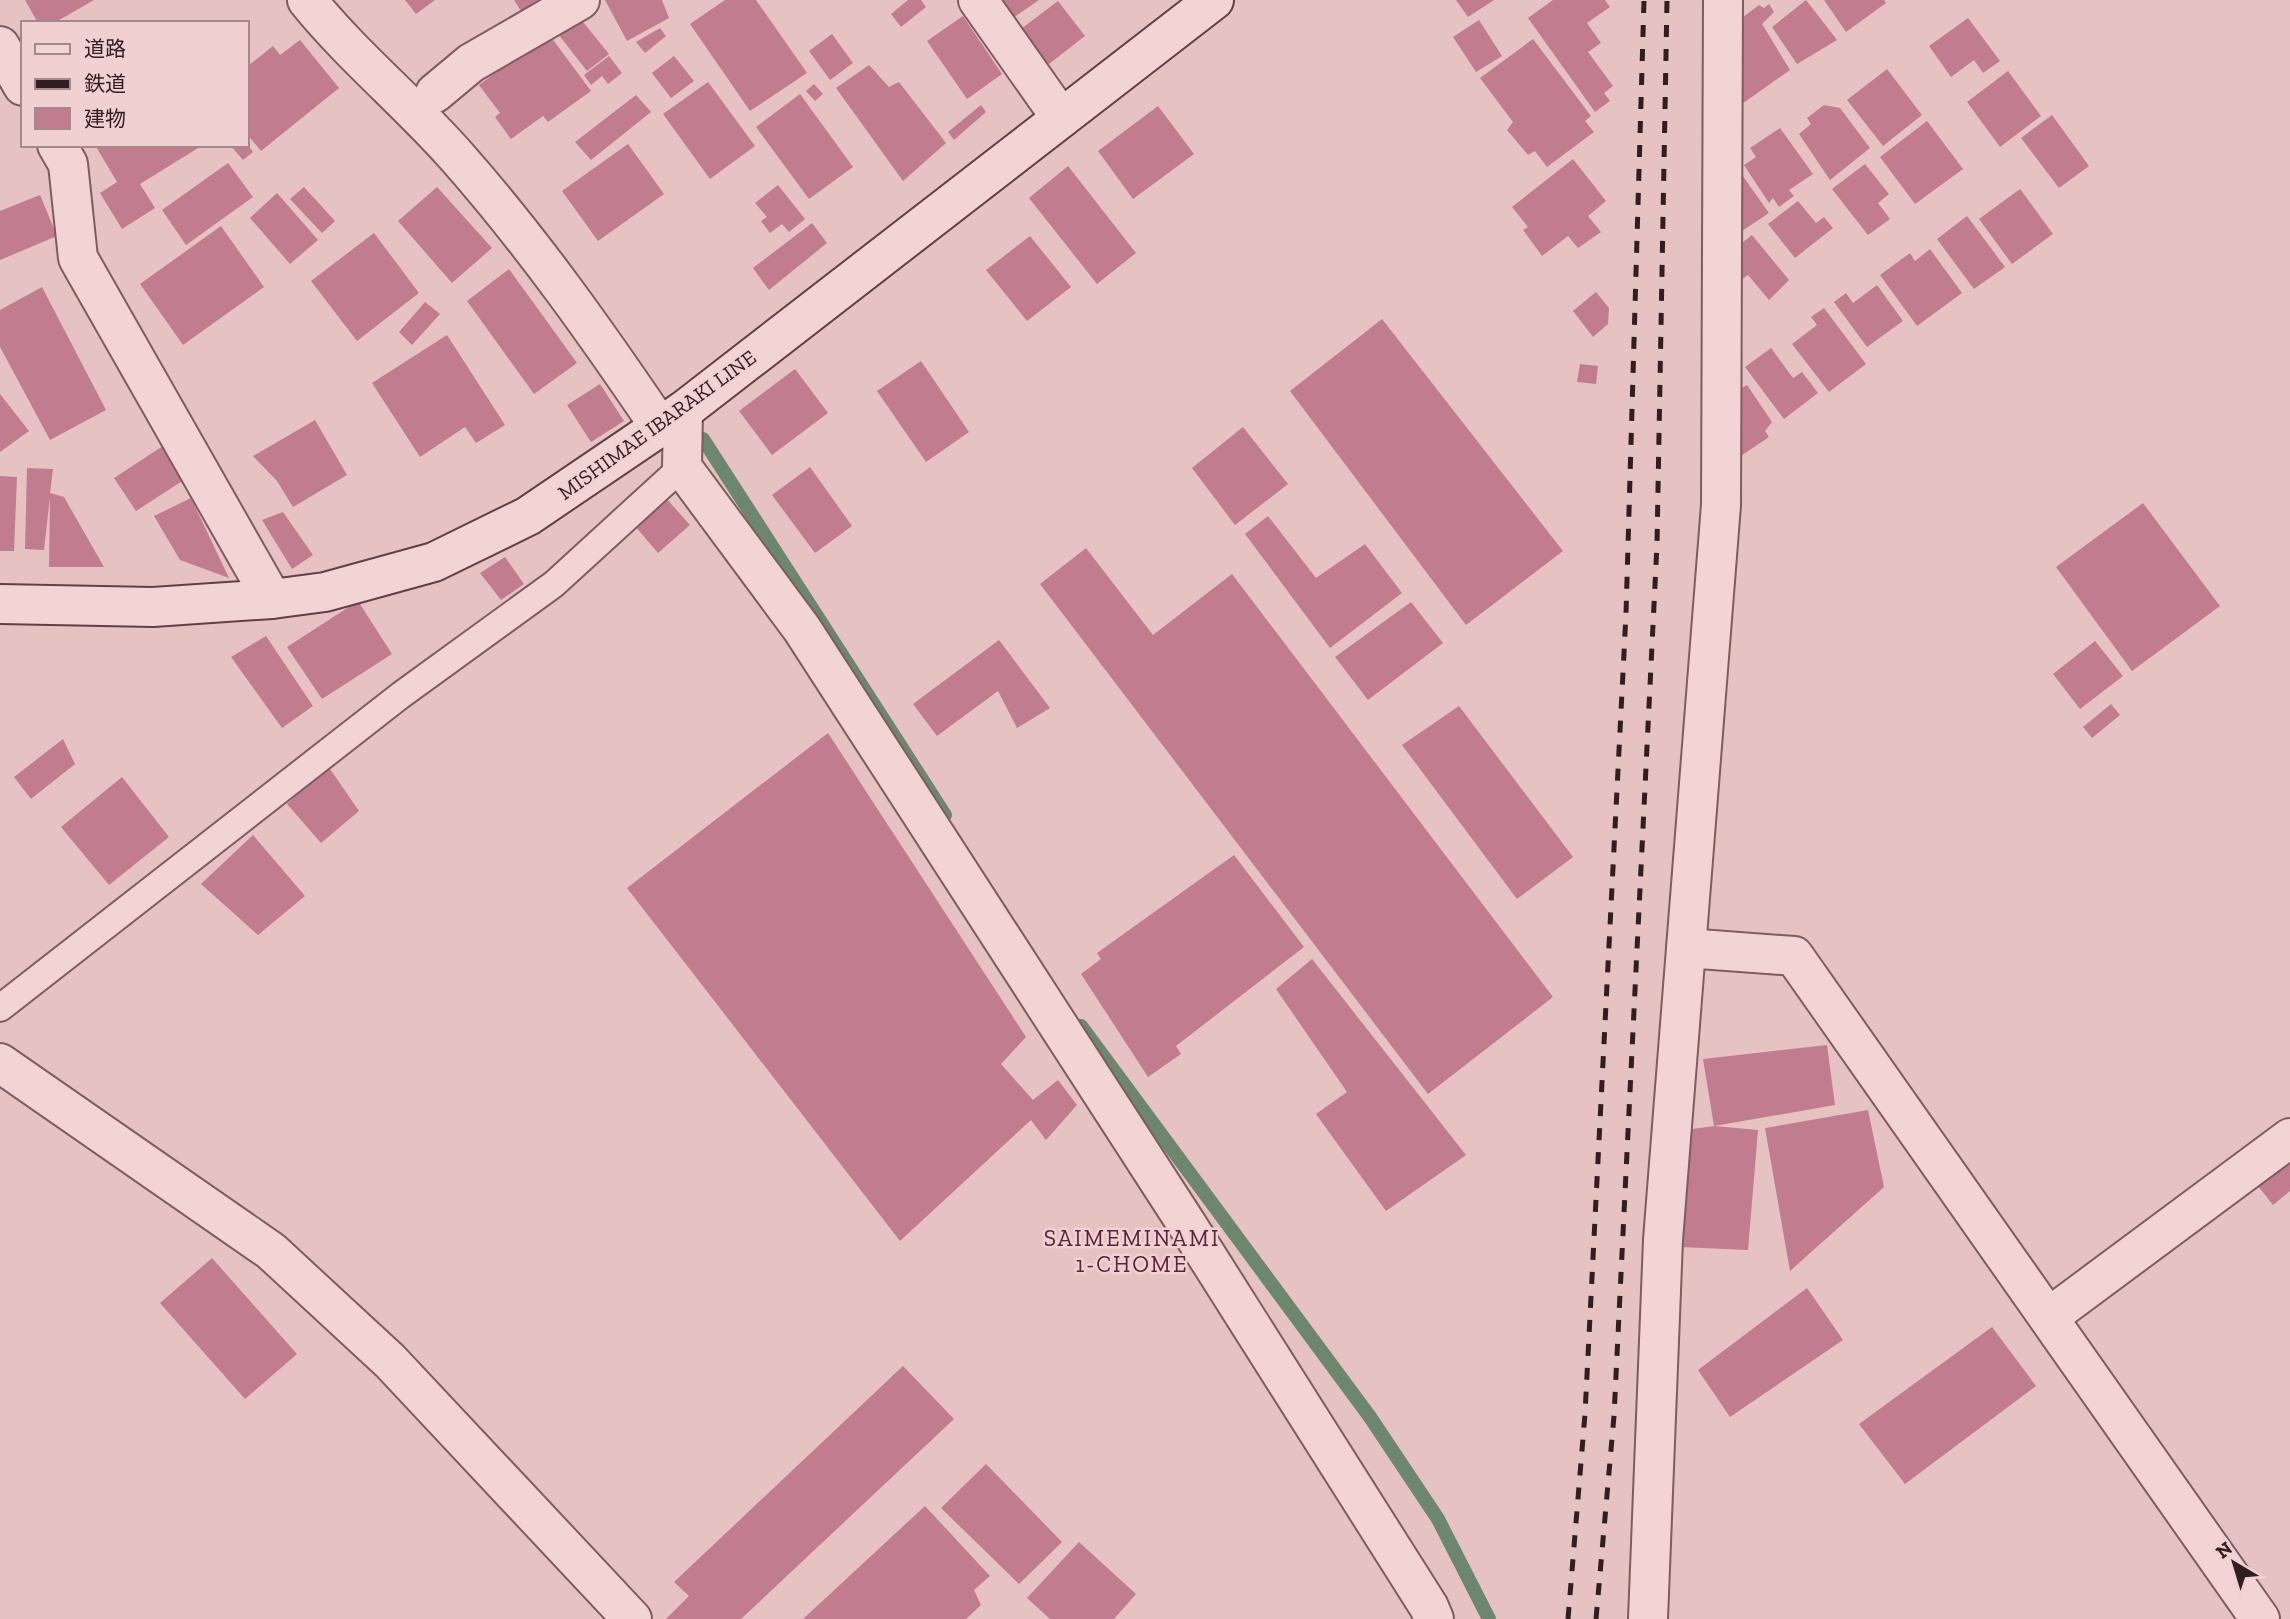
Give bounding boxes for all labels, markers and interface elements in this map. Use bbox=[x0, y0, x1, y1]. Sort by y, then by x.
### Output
legend bbox=[21, 21, 248, 147]
text: 道路 bbox=[84, 36, 126, 61]
text: 鉄道 bbox=[84, 71, 126, 96]
text: 建物 bbox=[84, 106, 126, 131]
street label: MISHIMAE IBARAKI LINE bbox=[553, 344, 761, 505]
district label: SAIMEMINAMI 1-CHOME bbox=[1044, 1224, 1220, 1278]
north arrow bbox=[2199, 1528, 2269, 1598]
text: N bbox=[2211, 1536, 2237, 1564]

